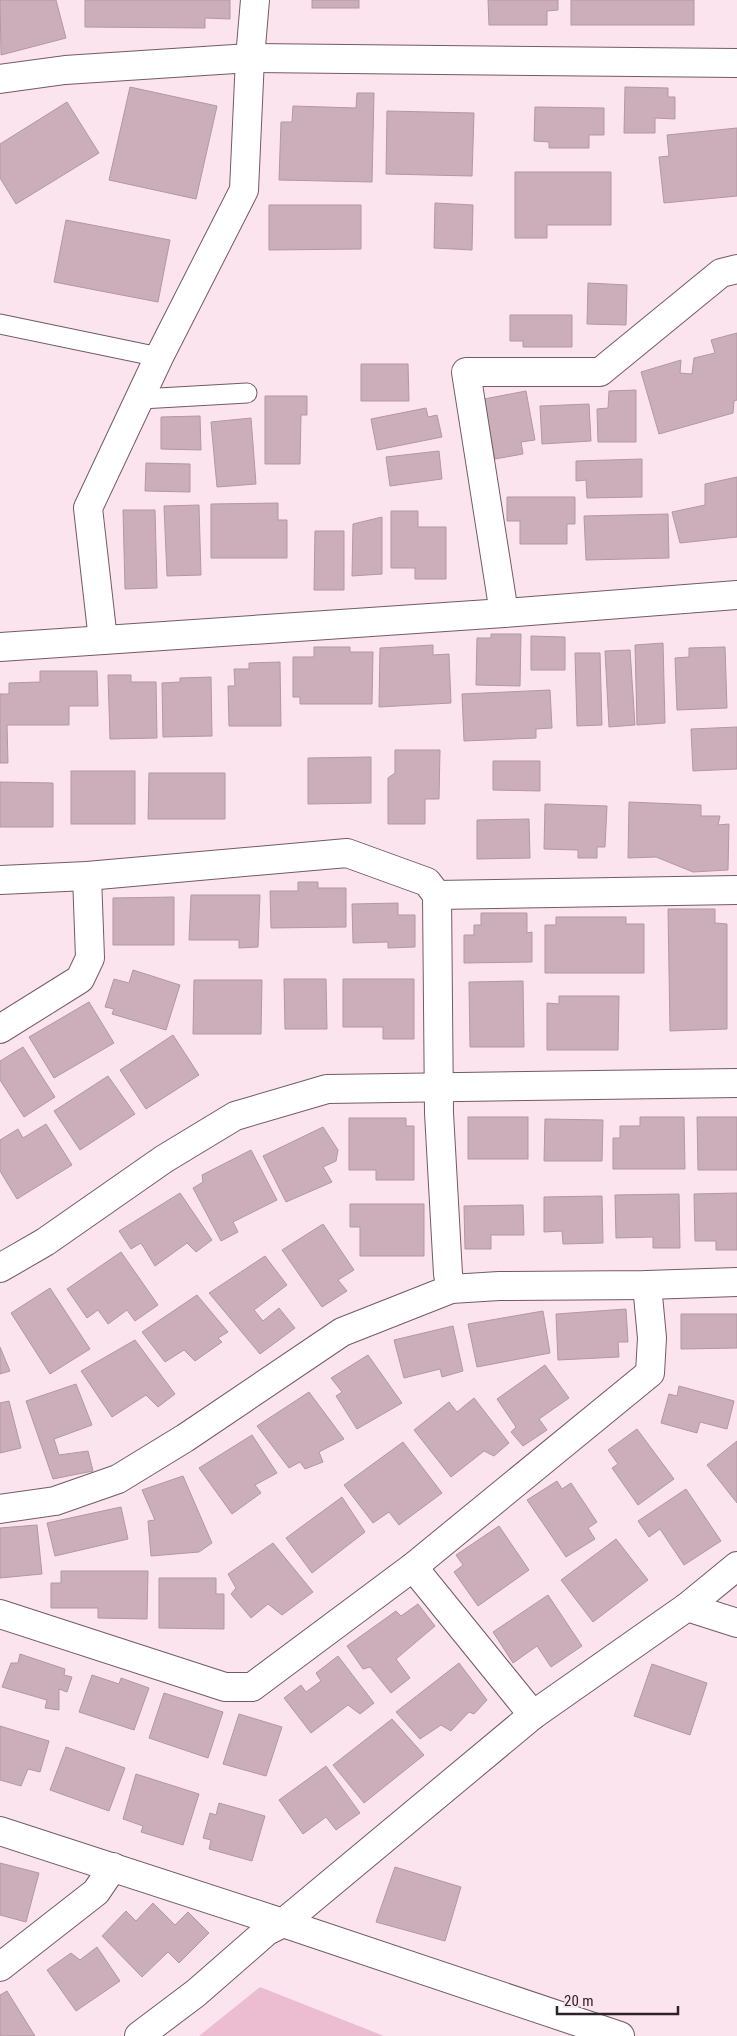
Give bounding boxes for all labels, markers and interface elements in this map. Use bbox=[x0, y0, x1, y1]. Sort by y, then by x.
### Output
scale bar bbox=[557, 1984, 678, 2016]
text: 20 m bbox=[564, 1992, 594, 2010]

